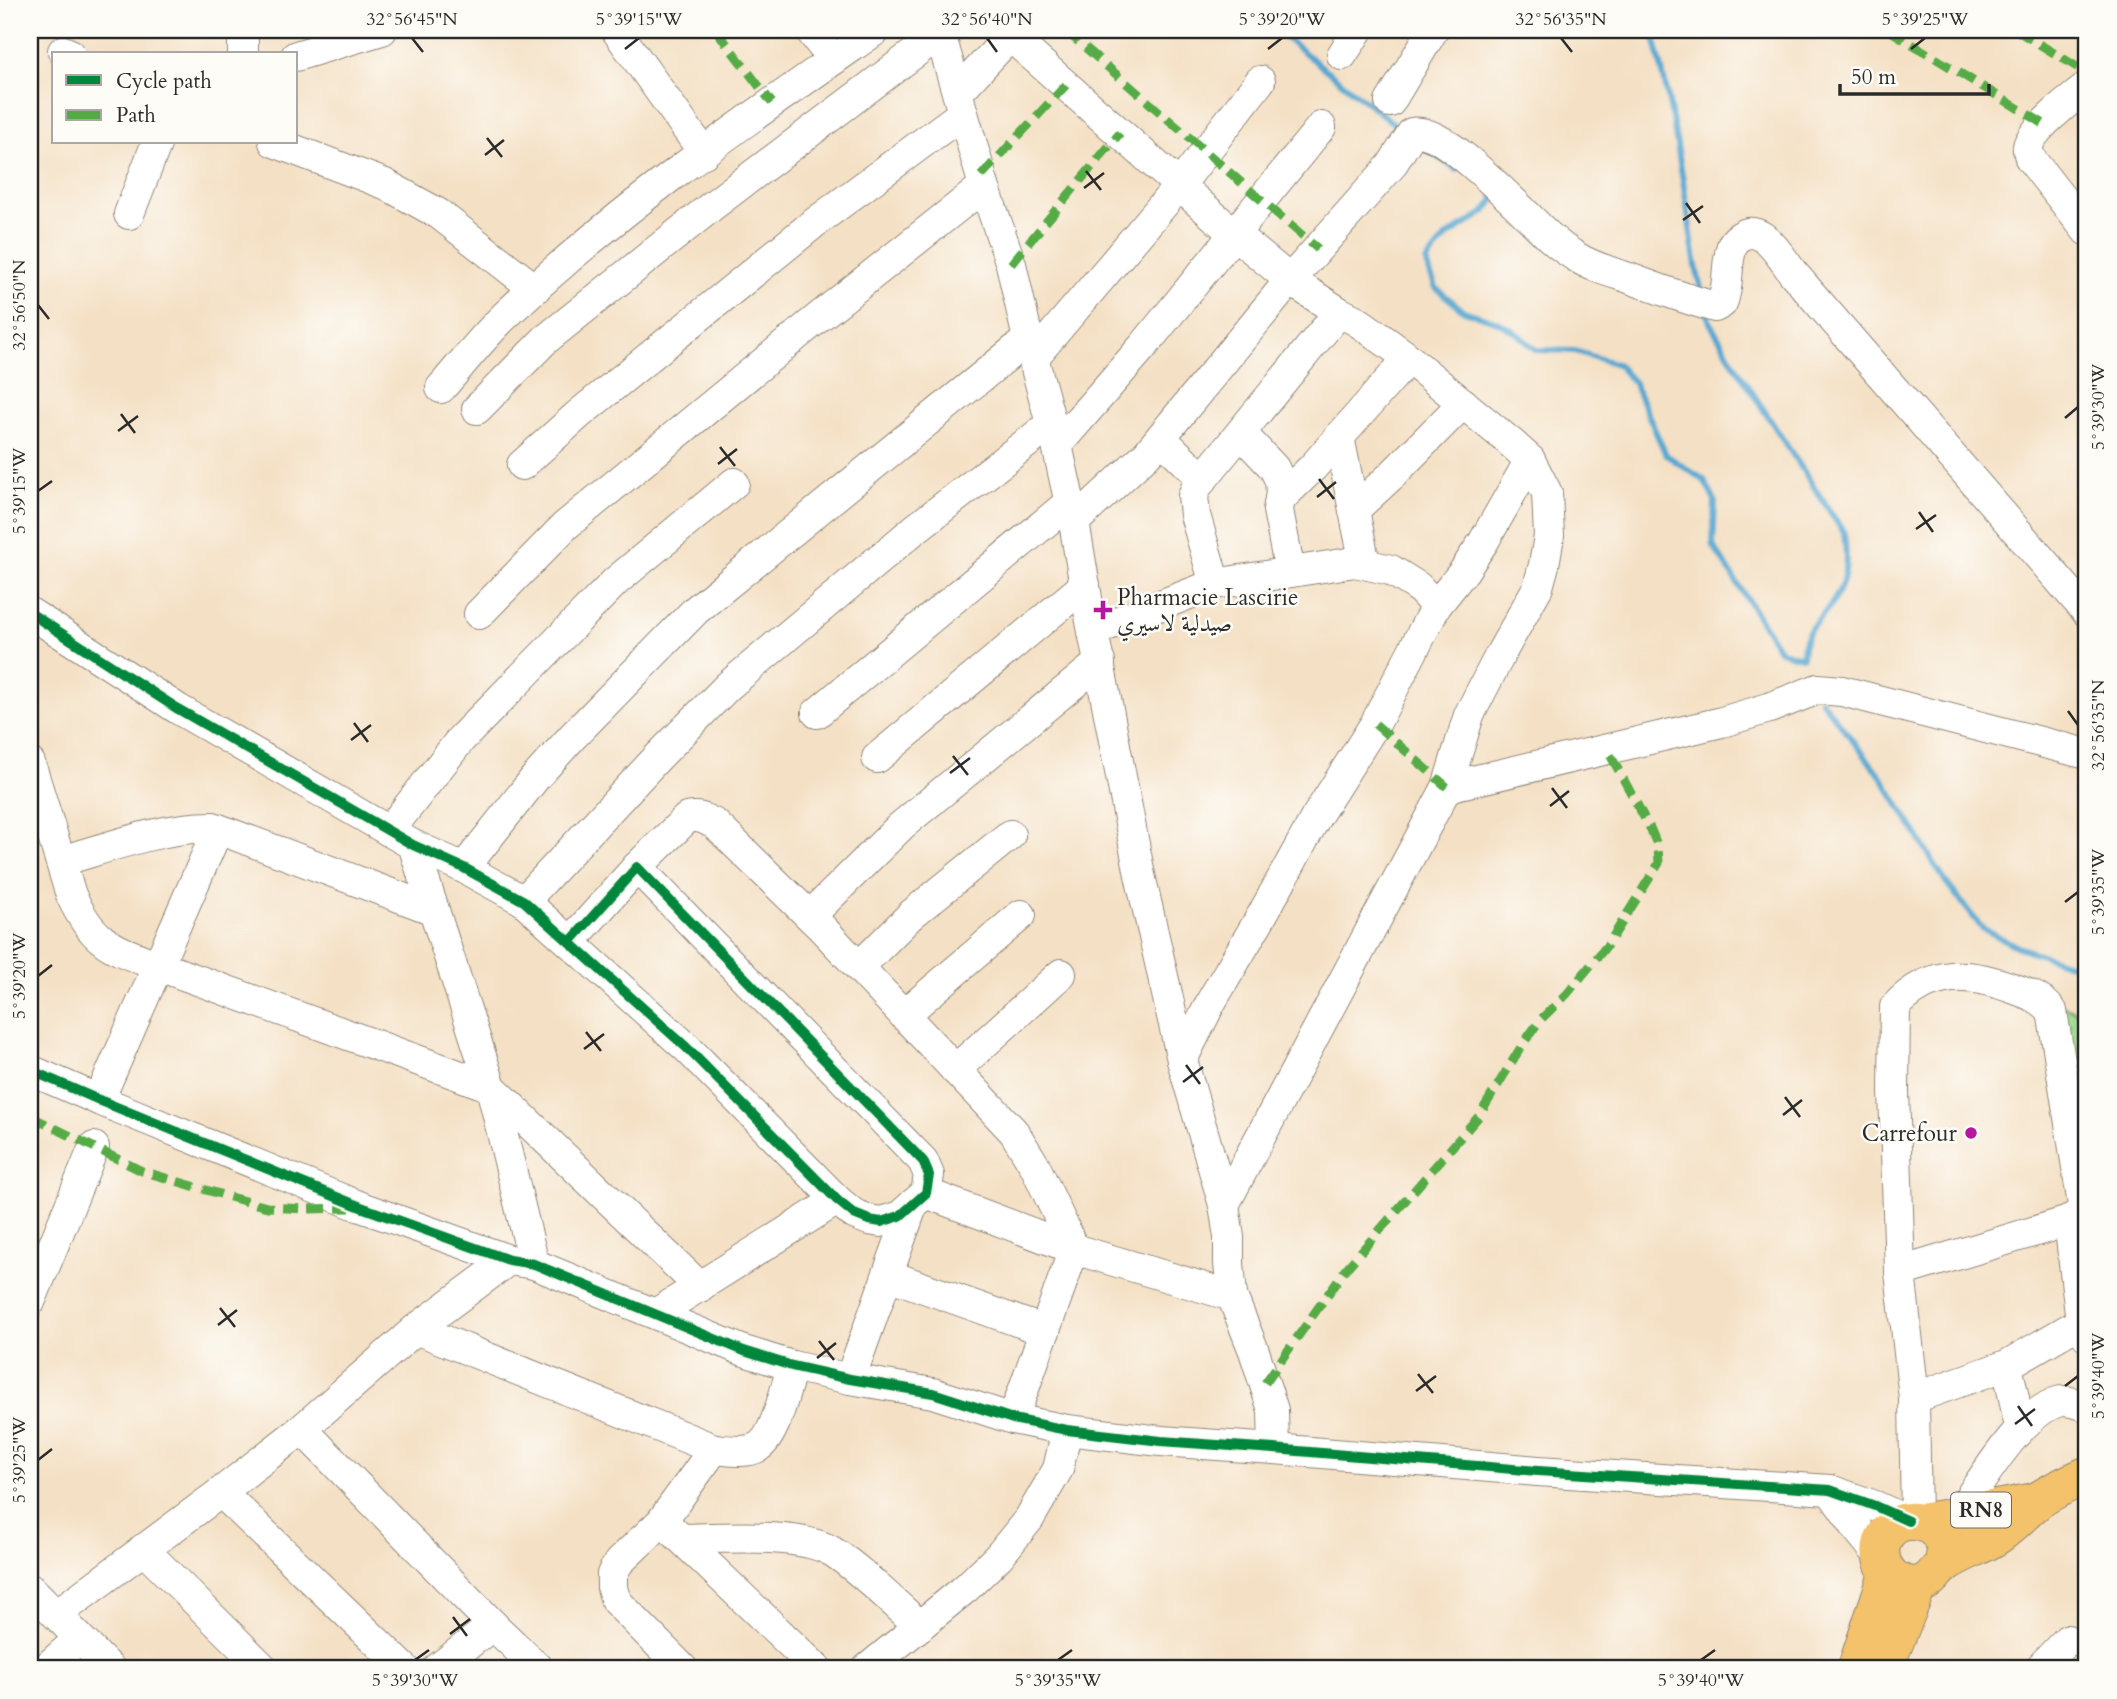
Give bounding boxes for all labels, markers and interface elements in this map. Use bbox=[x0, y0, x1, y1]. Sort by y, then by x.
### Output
text: 32°56'45"N bbox=[366, 7, 458, 32]
text: 5°39'15"W bbox=[596, 7, 682, 32]
text: 32°56'40"N bbox=[941, 7, 1033, 32]
text: 5°39'20"W bbox=[1239, 7, 1325, 32]
text: 32°56'35"N bbox=[1515, 7, 1607, 32]
text: 5°39'25"W bbox=[1882, 7, 1968, 32]
legend bbox=[52, 52, 298, 144]
scale bar bbox=[1840, 52, 1989, 96]
text: 50 m bbox=[1851, 63, 1896, 92]
text: Cycle path bbox=[116, 67, 212, 96]
text: Path bbox=[116, 101, 156, 130]
text: 32°56'50"N bbox=[7, 259, 32, 351]
text: 5°39'30"W bbox=[2086, 364, 2111, 450]
text: 5°39'15"W bbox=[7, 448, 32, 534]
place label: Pharmacie Lascirie صيدلية لاسيري bbox=[1117, 582, 1298, 642]
marker: Pharmacie Lascirie صيدلية لاسيري bbox=[1095, 602, 1111, 618]
text: 32°56'35"N bbox=[2086, 679, 2111, 771]
text: 5°39'35"W bbox=[2086, 849, 2111, 935]
text: 5°39'20"W bbox=[7, 933, 32, 1019]
place label: Carrefour bbox=[1862, 1118, 1958, 1149]
marker: Carrefour bbox=[1963, 1125, 1979, 1141]
text: 5°39'40"W bbox=[2086, 1333, 2111, 1419]
text: 5°39'25"W bbox=[7, 1417, 32, 1503]
road number: RN8 bbox=[1951, 1492, 2011, 1528]
text: 5°39'30"W bbox=[372, 1668, 458, 1693]
text: 5°39'35"W bbox=[1015, 1668, 1101, 1693]
text: 5°39'40"W bbox=[1658, 1668, 1744, 1693]

